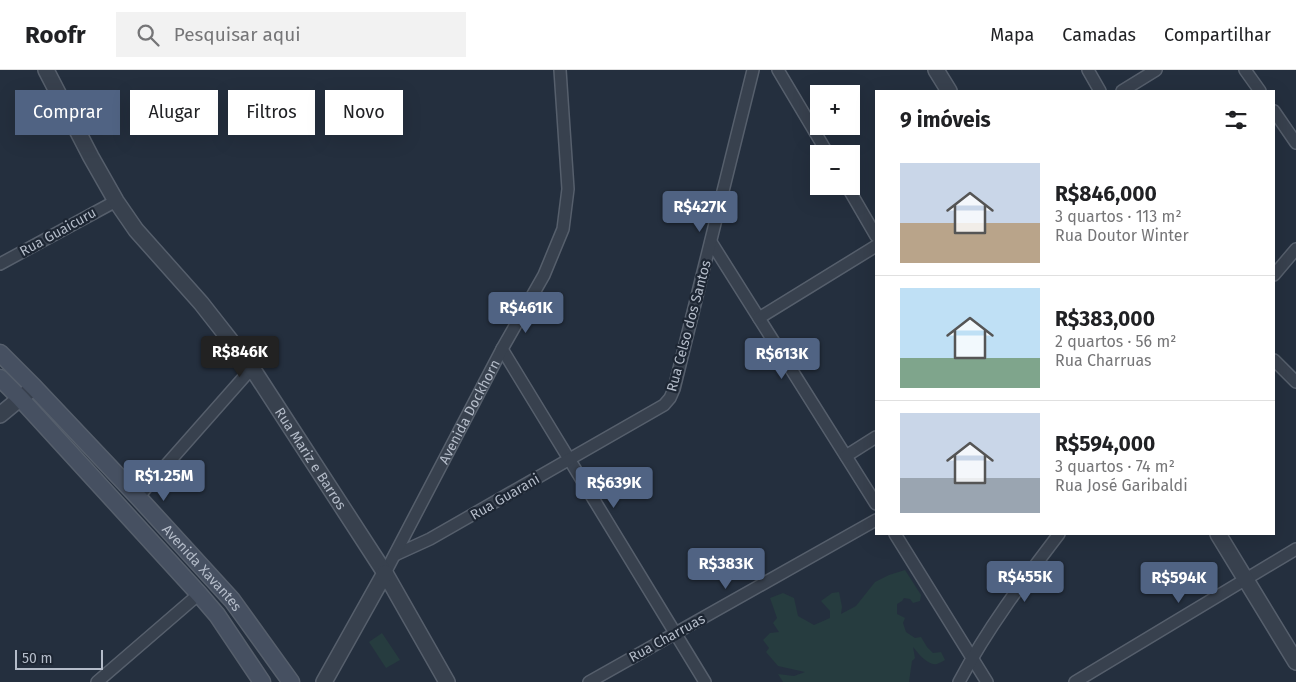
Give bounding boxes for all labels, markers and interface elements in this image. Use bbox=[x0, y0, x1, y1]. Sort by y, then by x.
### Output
search box bbox=[116, 12, 466, 57]
text: Roofr bbox=[25, 21, 86, 49]
icon: search bbox=[134, 21, 162, 49]
text: Pesquisar aqui bbox=[174, 23, 301, 46]
text: Mapa bbox=[990, 24, 1034, 46]
text: Camadas bbox=[1062, 24, 1136, 46]
text: Compartilhar bbox=[1164, 24, 1271, 46]
map controls bbox=[810, 85, 860, 195]
button: + bbox=[810, 85, 860, 135]
chip: Comprar bbox=[15, 90, 120, 135]
chip: Alugar bbox=[130, 90, 218, 135]
chip: Filtros bbox=[228, 90, 315, 135]
chip: Novo bbox=[325, 90, 403, 135]
icon: filters bbox=[1222, 106, 1250, 134]
text: 9 imóveis bbox=[900, 107, 991, 133]
button: − bbox=[810, 145, 860, 195]
text: R$846,000 bbox=[1055, 181, 1157, 207]
icon: home bbox=[940, 183, 1000, 243]
pin: R$427K bbox=[659, 190, 741, 233]
text: R$427K bbox=[674, 197, 726, 216]
street label: Rua Guaicuru bbox=[17, 204, 99, 260]
text: 3 quartos · 113 m² bbox=[1055, 207, 1182, 226]
text: Rua Doutor Winter bbox=[1055, 226, 1189, 245]
street label: Rua Celso dos Santos bbox=[663, 258, 715, 394]
pin: R$461K bbox=[485, 292, 567, 334]
text: R$461K bbox=[499, 298, 553, 317]
text: R$383,000 bbox=[1055, 306, 1155, 332]
icon: home bbox=[940, 308, 1000, 368]
text: 2 quartos · 56 m² bbox=[1055, 332, 1176, 351]
pin: R$846K bbox=[199, 336, 281, 378]
pin: R$613K bbox=[741, 338, 823, 380]
text: R$846K bbox=[212, 342, 268, 361]
text: R$613K bbox=[756, 344, 808, 363]
text: Rua Charruas bbox=[1055, 351, 1152, 370]
street label: Avenida Dockhorn bbox=[435, 357, 504, 467]
street label: Rua Mariz e Barros bbox=[271, 404, 350, 513]
text: R$594,000 bbox=[1055, 431, 1155, 457]
icon: home bbox=[940, 433, 1000, 493]
text: 3 quartos · 74 m² bbox=[1055, 457, 1175, 476]
pin: R$1.25M bbox=[118, 460, 210, 502]
text: R$1.25M bbox=[135, 466, 193, 485]
pin: R$639K bbox=[573, 466, 655, 509]
street label: Rua Guarani bbox=[467, 470, 543, 524]
text: R$639K bbox=[587, 473, 641, 492]
text: Rua José Garibaldi bbox=[1055, 476, 1188, 495]
street label: Avenida Xavantes bbox=[159, 521, 246, 615]
pin: R$383K bbox=[685, 548, 767, 590]
text: R$383K bbox=[699, 554, 753, 573]
pin: R$455K bbox=[984, 560, 1066, 603]
pin: R$594K bbox=[1138, 562, 1220, 604]
text: R$455K bbox=[998, 567, 1052, 586]
text: R$594K bbox=[1152, 568, 1206, 587]
street label: Rua Charruas bbox=[626, 610, 708, 666]
scale bar bbox=[15, 647, 102, 670]
text: 50 m bbox=[22, 650, 53, 667]

